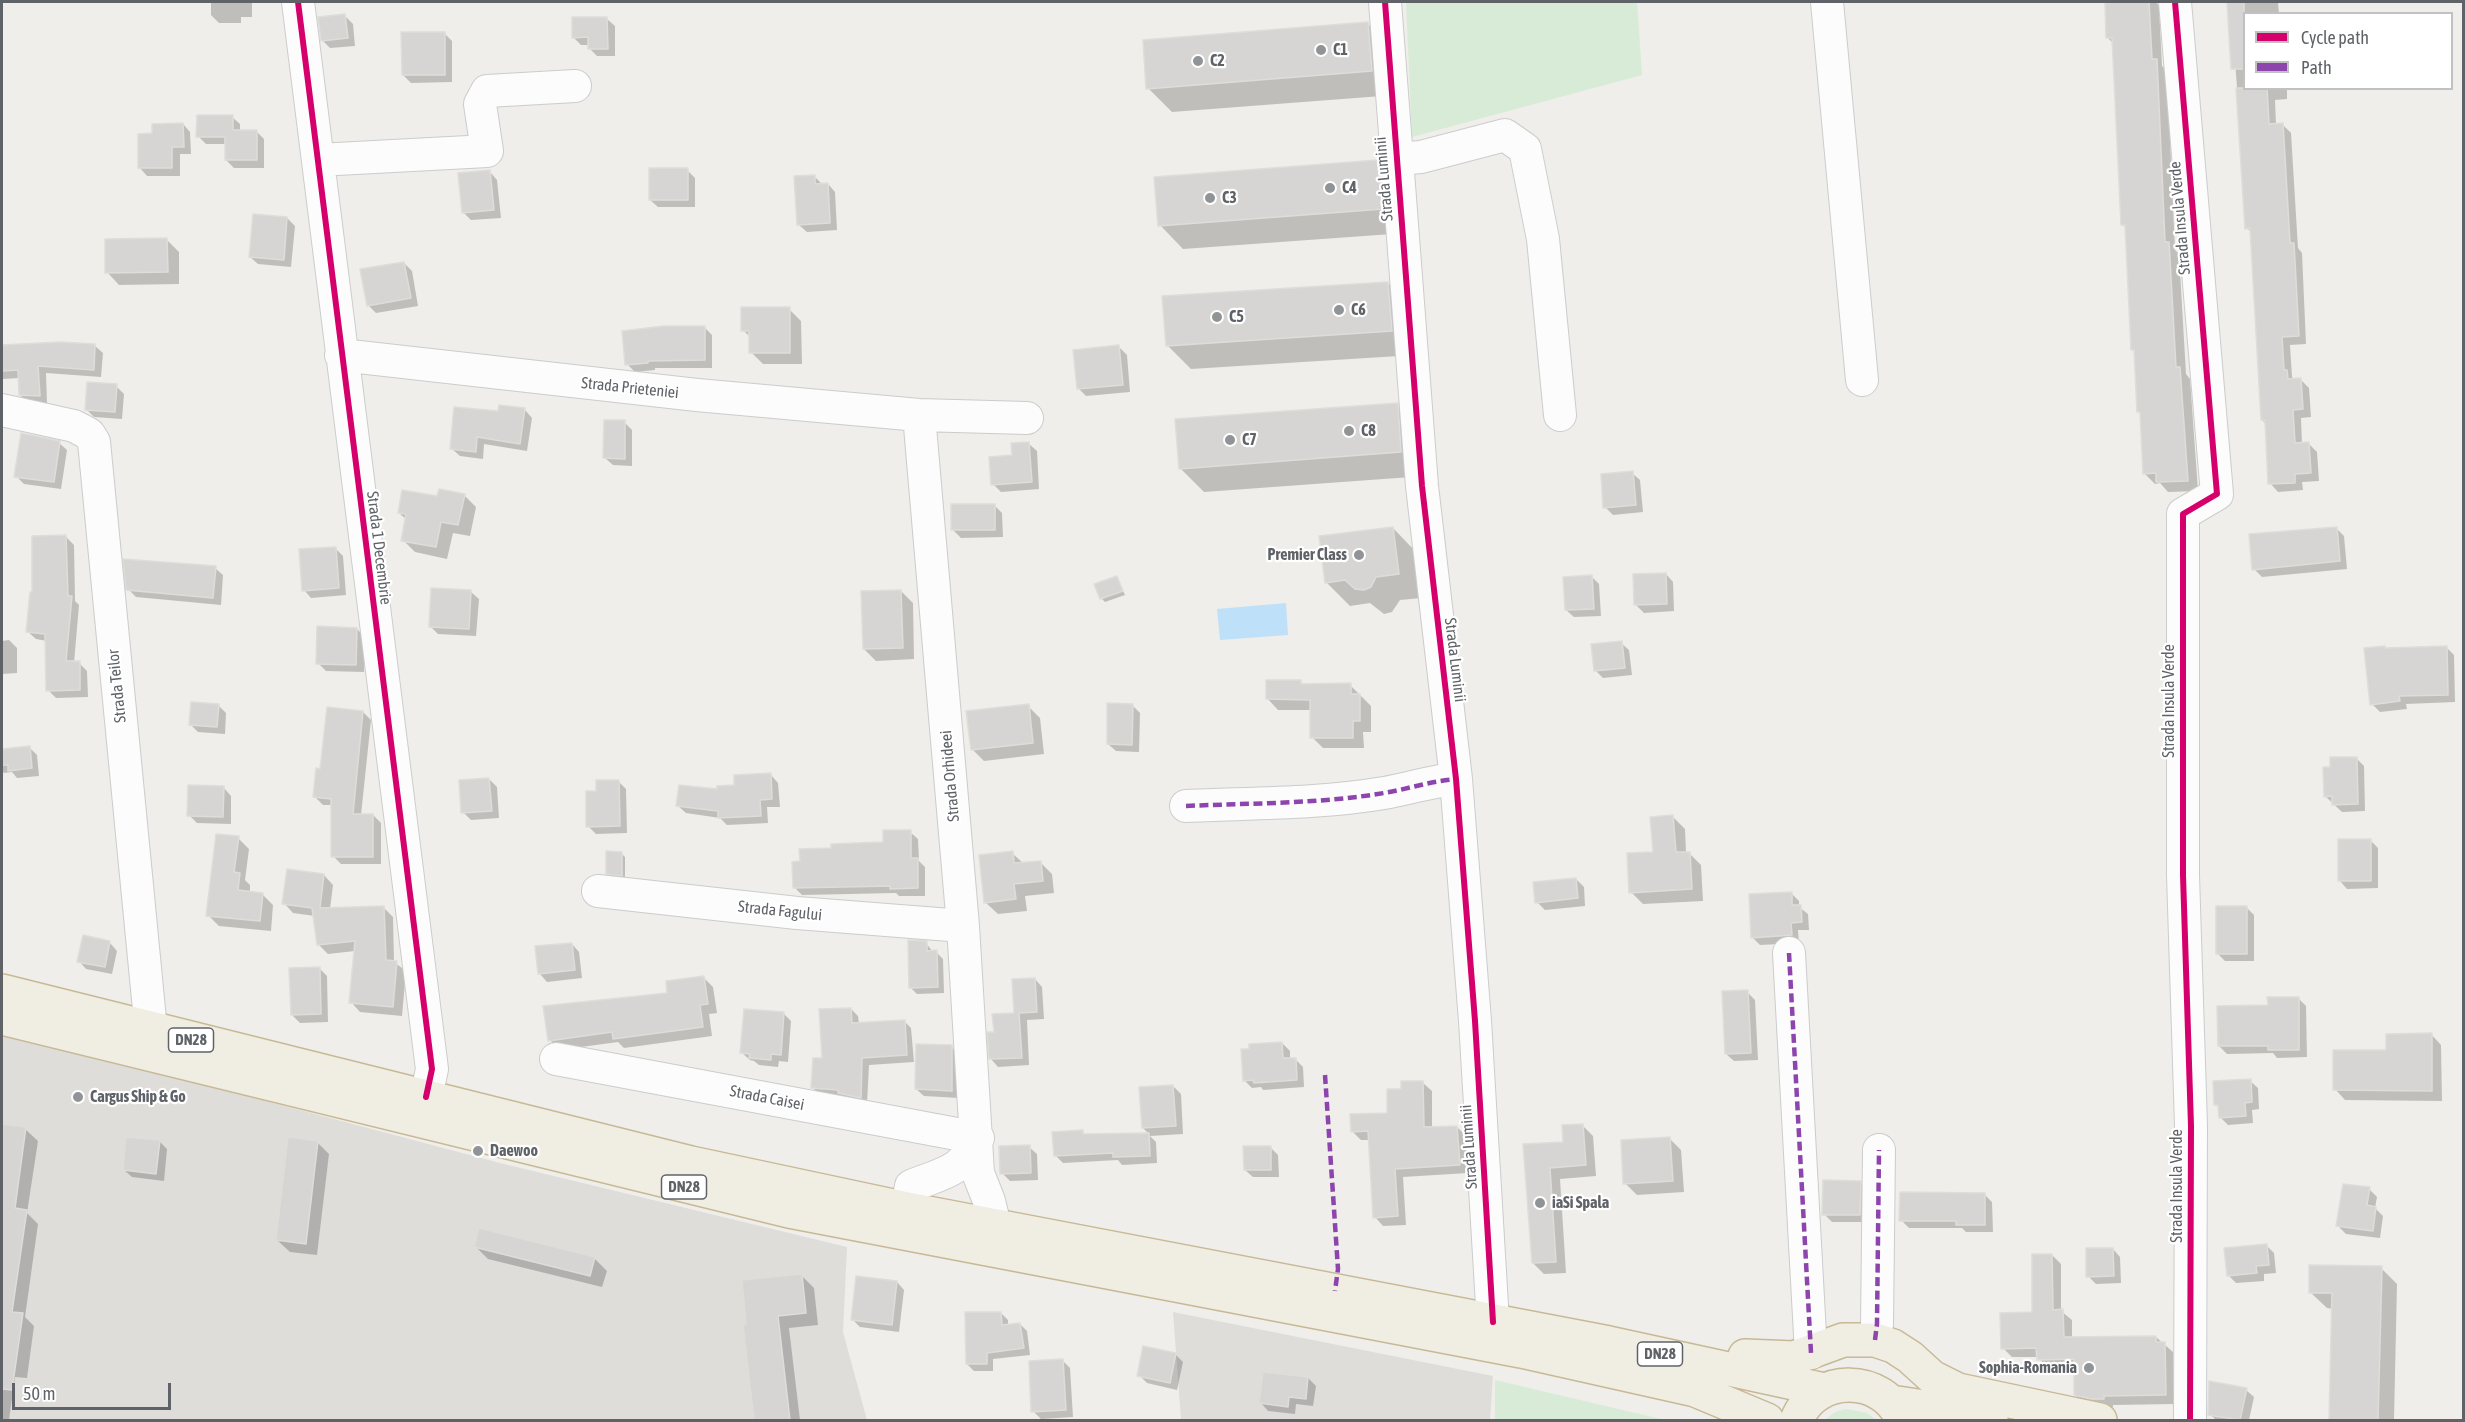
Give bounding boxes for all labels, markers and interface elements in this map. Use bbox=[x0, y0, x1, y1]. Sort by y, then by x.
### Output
legend bbox=[2243, 12, 2453, 90]
text: Cycle path bbox=[2301, 27, 2369, 48]
place label: C1 bbox=[1333, 40, 1348, 60]
marker: C1 bbox=[1314, 43, 1328, 57]
place label: C2 bbox=[1210, 51, 1225, 71]
marker: C2 bbox=[1191, 54, 1205, 68]
text: Path bbox=[2301, 57, 2332, 78]
street label: Strada Luminii bbox=[1371, 136, 1397, 222]
street label: Strada Insula Verde bbox=[2165, 161, 2195, 275]
place label: C4 bbox=[1342, 178, 1357, 198]
marker: C4 bbox=[1323, 181, 1337, 195]
place label: C3 bbox=[1222, 188, 1237, 208]
marker: C3 bbox=[1203, 191, 1217, 205]
place label: C6 bbox=[1351, 300, 1366, 320]
marker: C6 bbox=[1332, 303, 1346, 317]
place label: C5 bbox=[1229, 307, 1244, 327]
marker: C5 bbox=[1210, 310, 1224, 324]
street label: Strada Prieteniei bbox=[580, 373, 680, 403]
place label: C8 bbox=[1361, 421, 1376, 441]
marker: C8 bbox=[1342, 424, 1356, 438]
place label: C7 bbox=[1242, 430, 1257, 450]
marker: C7 bbox=[1223, 433, 1237, 447]
street label: Strada 1 Decembrie bbox=[363, 490, 395, 606]
place label: Premier Class bbox=[1268, 545, 1347, 565]
marker: Premier Class bbox=[1352, 548, 1366, 562]
street label: Strada Luminii bbox=[1440, 617, 1470, 703]
street label: Strada Insula Verde bbox=[2159, 644, 2179, 758]
street label: Strada Teilor bbox=[104, 648, 130, 724]
street label: Strada Orhideei bbox=[936, 730, 964, 822]
street label: Strada Fagului bbox=[737, 897, 823, 925]
road number: DN28 bbox=[168, 1028, 213, 1052]
street label: Strada Caisei bbox=[728, 1081, 806, 1115]
place label: Cargus Ship & Go bbox=[90, 1087, 186, 1107]
marker: Cargus Ship & Go bbox=[71, 1090, 85, 1104]
street label: Strada Luminii bbox=[1456, 1104, 1482, 1190]
street label: Strada Insula Verde bbox=[2167, 1129, 2187, 1243]
place label: Daewoo bbox=[490, 1141, 538, 1161]
marker: Daewoo bbox=[471, 1144, 485, 1158]
road number: DN28 bbox=[662, 1175, 706, 1199]
place label: iaSi Spala bbox=[1552, 1193, 1609, 1213]
marker: iaSi Spala bbox=[1533, 1196, 1547, 1210]
road number: DN28 bbox=[1638, 1342, 1682, 1366]
place label: Sophia-Romania bbox=[1979, 1358, 2077, 1378]
marker: Sophia-Romania bbox=[2082, 1361, 2096, 1375]
scale bar bbox=[15, 1371, 174, 1409]
text: 50 m bbox=[23, 1383, 55, 1404]

